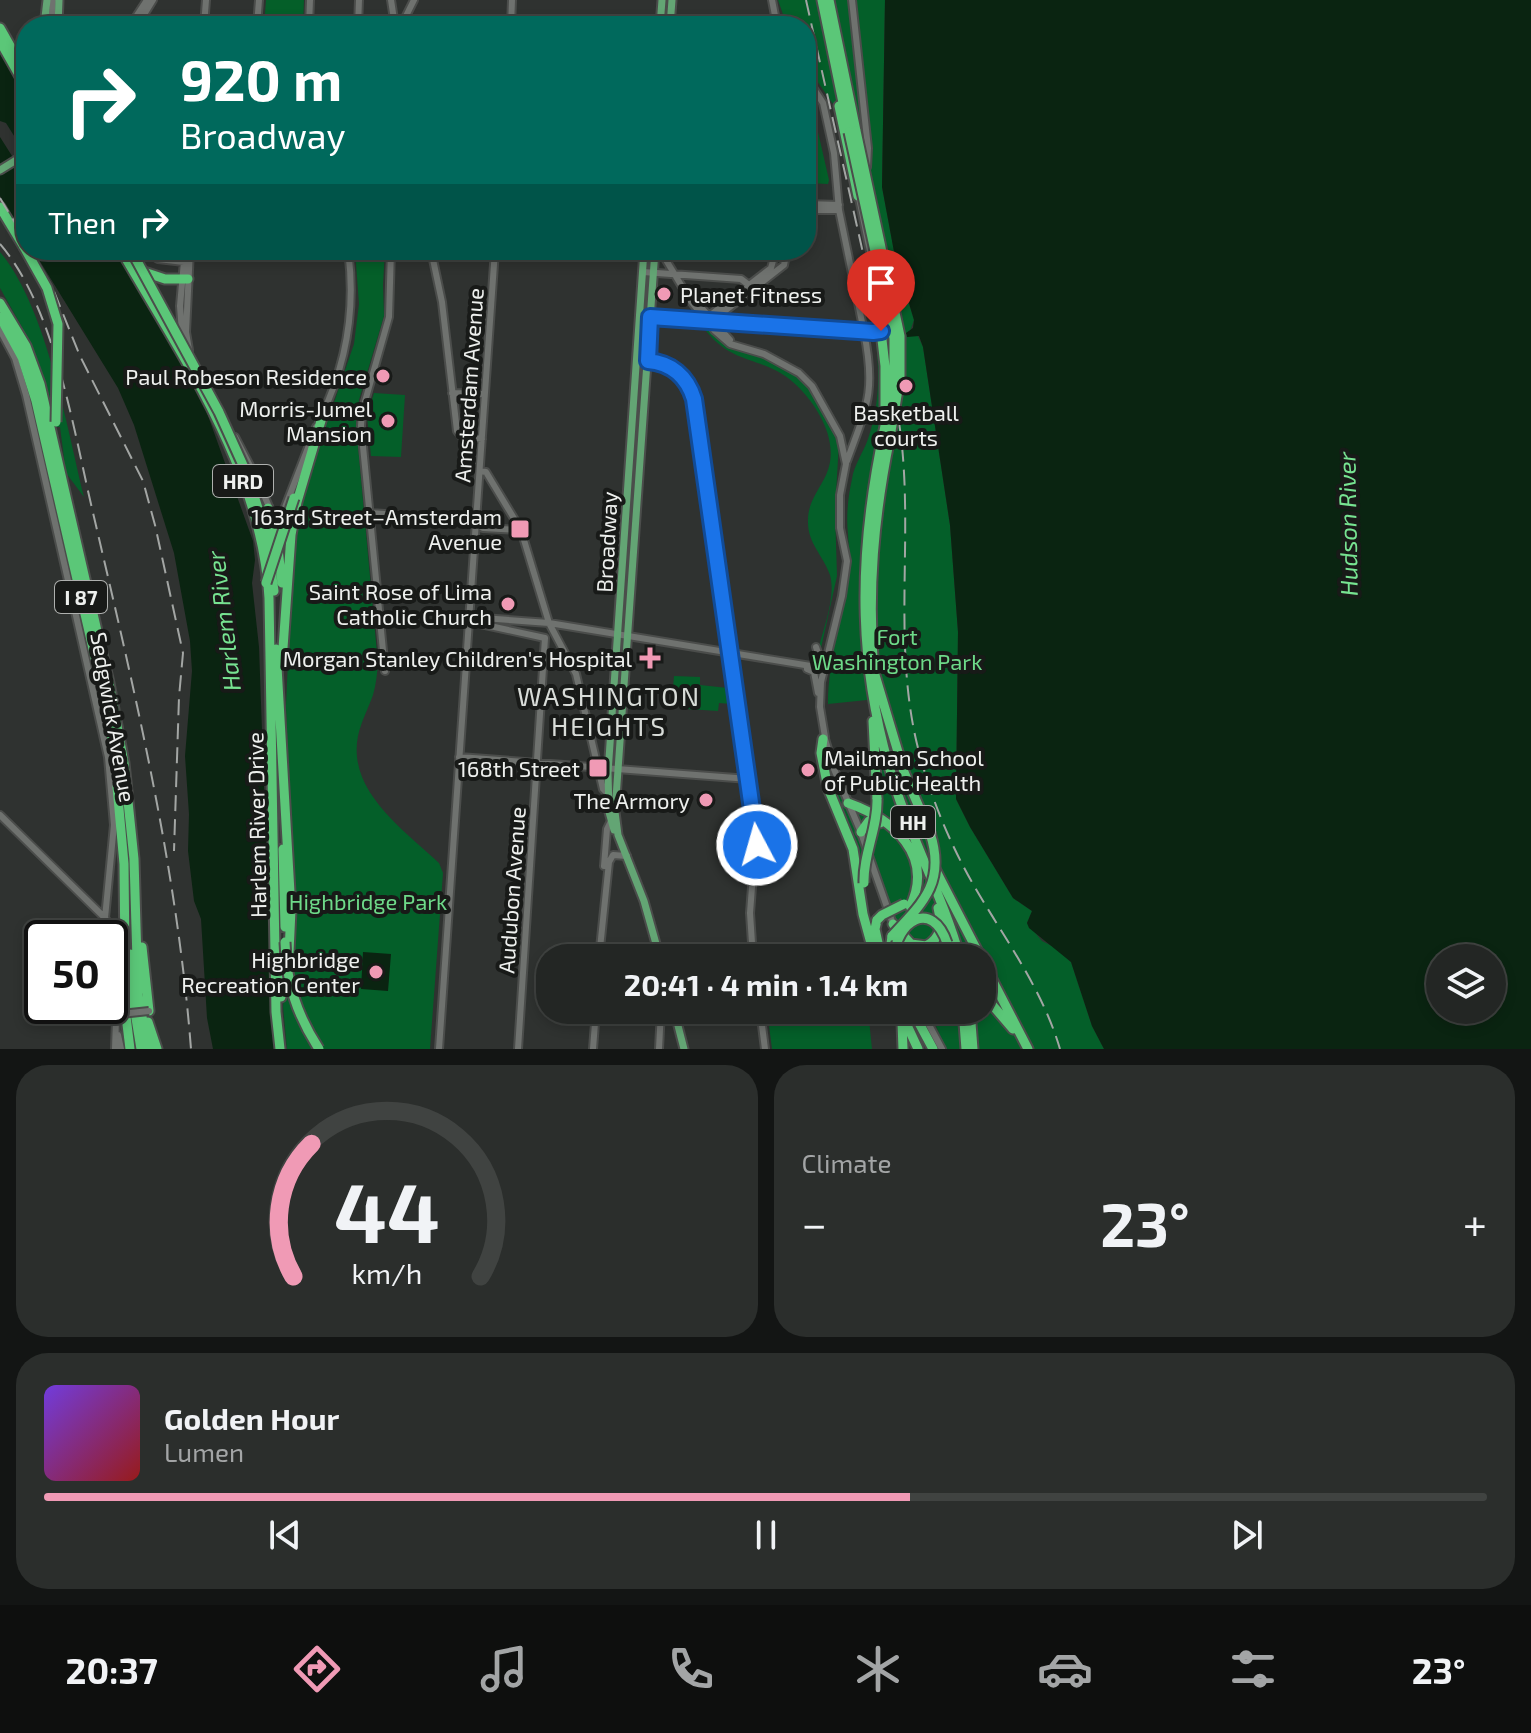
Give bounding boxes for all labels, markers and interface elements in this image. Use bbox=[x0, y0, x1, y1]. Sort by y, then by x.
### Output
text: 920 m bbox=[180, 45, 342, 112]
icon: right bbox=[48, 48, 152, 152]
text: Broadway bbox=[180, 113, 346, 156]
icon: right bbox=[132, 200, 176, 244]
text: Then bbox=[48, 204, 116, 240]
pin bbox=[847, 249, 915, 331]
icon: arrive bbox=[859, 261, 903, 305]
place label: Planet Fitness bbox=[680, 281, 822, 307]
marker: Planet Fitness bbox=[655, 285, 673, 303]
street label: Amsterdam Avenue bbox=[448, 287, 488, 483]
place label: Paul Robeson Residence bbox=[125, 363, 367, 389]
marker: Paul Robeson Residence bbox=[374, 367, 392, 385]
marker: Basketball courts bbox=[897, 377, 915, 395]
place label: Morris-Jumel Mansion bbox=[239, 395, 372, 446]
place label: Basketball courts bbox=[853, 399, 959, 450]
marker: Morris-Jumel Mansion bbox=[379, 412, 397, 430]
water label: Hudson River bbox=[1331, 451, 1363, 596]
road number: HRD bbox=[213, 465, 273, 497]
street label: Broadway bbox=[590, 490, 622, 593]
place label: 163rd Street–Amsterdam Avenue bbox=[251, 503, 502, 554]
marker: 163rd Street–Amsterdam Avenue bbox=[509, 518, 531, 540]
water label: Harlem River bbox=[200, 549, 246, 693]
place label: Saint Rose of Lima Catholic Church bbox=[309, 578, 492, 629]
road number: I 87 bbox=[55, 581, 107, 613]
marker: Saint Rose of Lima Catholic Church bbox=[499, 595, 517, 613]
park label: Fort Washington Park bbox=[812, 623, 982, 674]
street label: Sedgwick Avenue bbox=[86, 630, 142, 804]
place label: Morgan Stanley Children's Hospital bbox=[283, 645, 632, 671]
marker: Morgan Stanley Children's Hospital bbox=[639, 647, 661, 669]
district label: WASHINGTON HEIGHTS bbox=[517, 680, 701, 741]
street label: Harlem River Drive bbox=[241, 732, 271, 918]
place label: Mailman School of Public Health bbox=[824, 744, 984, 795]
place label: 168th Street bbox=[458, 755, 580, 781]
marker: 168th Street bbox=[587, 757, 609, 779]
marker: Mailman School of Public Health bbox=[799, 761, 817, 779]
place label: The Armory bbox=[574, 787, 690, 813]
marker: The Armory bbox=[697, 791, 715, 809]
position arrow bbox=[715, 803, 799, 887]
street label: Audubon Avenue bbox=[492, 806, 530, 974]
road number: HH bbox=[891, 806, 935, 838]
park label: Highbridge Park bbox=[289, 888, 447, 914]
speed limit sign: 50 bbox=[24, 920, 128, 1024]
map controls bbox=[1426, 944, 1506, 1024]
button: layers bbox=[1426, 944, 1506, 1024]
place label: Highbridge Recreation Center bbox=[181, 946, 360, 997]
marker: Highbridge Recreation Center bbox=[367, 963, 385, 981]
text: 20:41 · 4 min · 1.4 km bbox=[624, 966, 908, 1002]
text: Climate bbox=[802, 1147, 891, 1178]
text: 44 bbox=[334, 1160, 440, 1260]
text: 23° bbox=[1100, 1187, 1190, 1259]
text: − bbox=[802, 1196, 827, 1249]
text: + bbox=[1463, 1196, 1487, 1249]
text: km/h bbox=[351, 1255, 422, 1290]
text: Golden Hour bbox=[164, 1400, 339, 1436]
text: Lumen bbox=[164, 1436, 244, 1467]
icon: previous bbox=[263, 1513, 307, 1557]
icon: pause bbox=[744, 1513, 788, 1557]
icon: next bbox=[1225, 1513, 1269, 1557]
icon: directions bbox=[289, 1641, 345, 1697]
icon: music bbox=[476, 1641, 532, 1697]
icon: phone bbox=[663, 1641, 719, 1697]
icon: climate bbox=[850, 1641, 906, 1697]
icon: car bbox=[1037, 1641, 1093, 1697]
icon: filters bbox=[1225, 1641, 1281, 1697]
text: 20:37 bbox=[66, 1648, 158, 1691]
text: 23° bbox=[1412, 1648, 1465, 1691]

